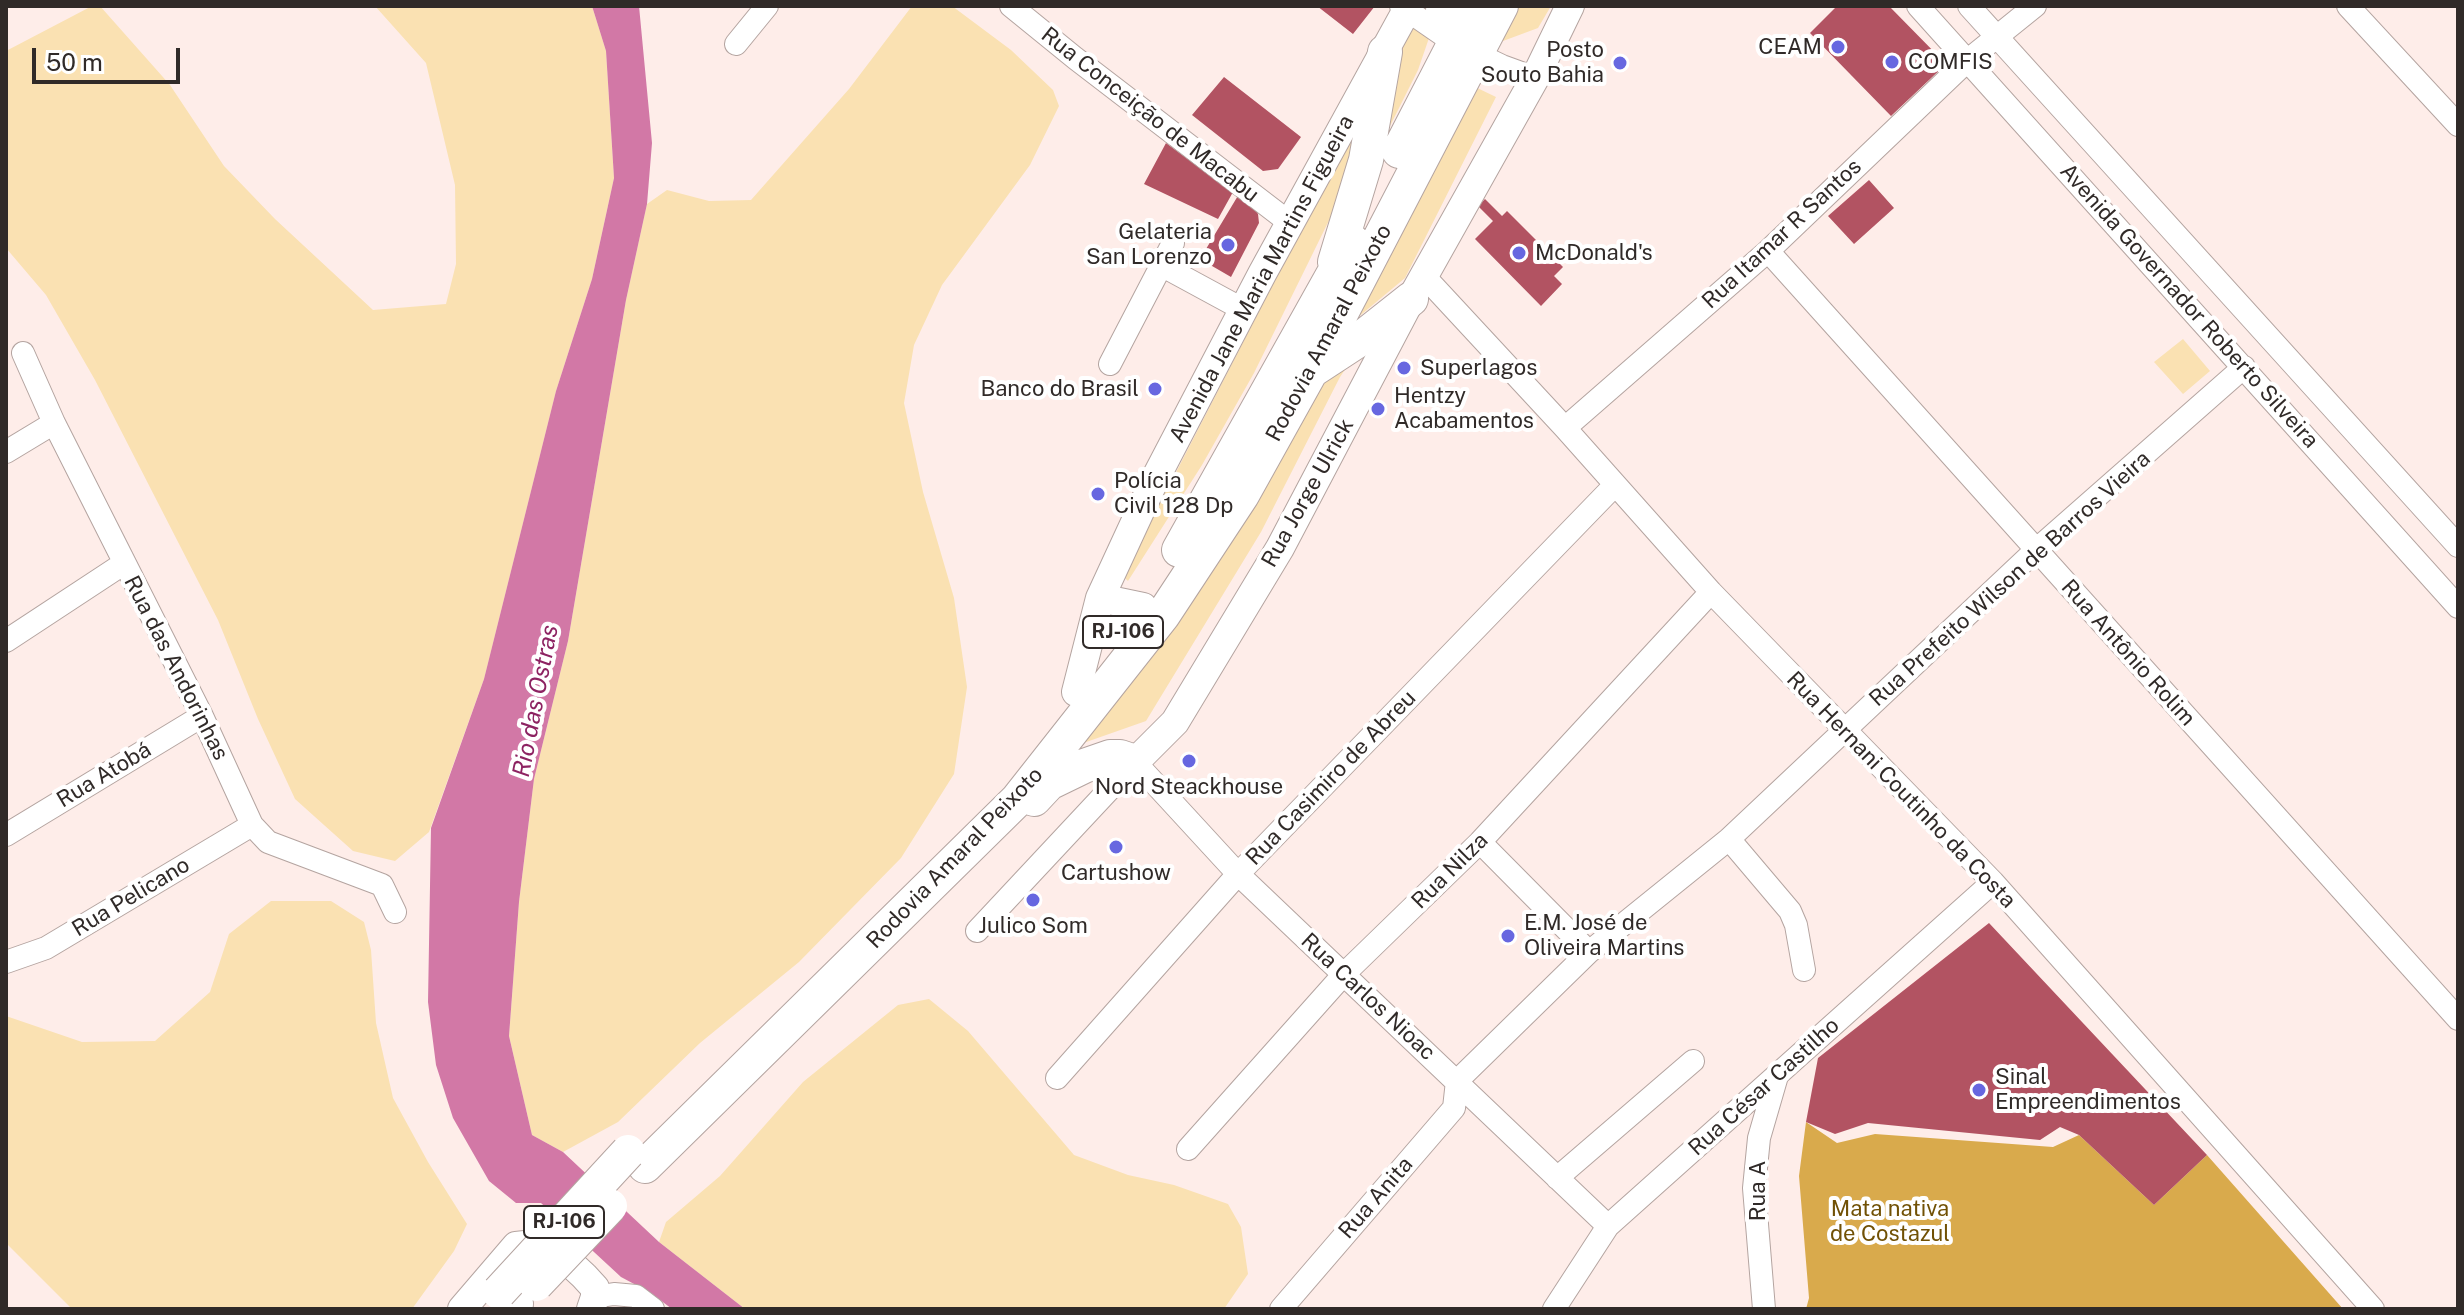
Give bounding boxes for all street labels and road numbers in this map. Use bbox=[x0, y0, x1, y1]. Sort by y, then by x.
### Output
street label: Rua Conceição de Macabu bbox=[1036, 22, 1264, 208]
street label: Avenida Jane Maria Martins Figueira bbox=[1164, 111, 1360, 447]
street label: Rua Itamar R Santos bbox=[1697, 153, 1867, 315]
street label: Avenida Governador Roberto Silveira bbox=[2054, 158, 2324, 454]
street label: Rodovia Amaral Peixoto bbox=[1261, 220, 1397, 446]
street label: Rua Jorge Ulrick bbox=[1256, 414, 1360, 572]
street label: Rua Prefeito Wilson de Barros Vieira bbox=[1864, 446, 2156, 712]
street label: Rua das Andorinhas bbox=[118, 571, 234, 765]
street label: Rua Antônio Rolim bbox=[2055, 574, 2201, 732]
road number: RJ-106 bbox=[1083, 616, 1163, 648]
street label: Rua Hernani Coutinho da Costa bbox=[1781, 666, 2021, 914]
street label: Rua Casimiro de Abreu bbox=[1241, 685, 1421, 871]
street label: Rua Atobá bbox=[52, 737, 156, 813]
street label: Rodovia Amaral Peixoto bbox=[861, 762, 1049, 954]
street label: Rua Nilza bbox=[1406, 827, 1494, 915]
street label: Rua Pelicano bbox=[67, 852, 195, 942]
street label: Rua Carlos Nioac bbox=[1295, 928, 1441, 1066]
street label: Rua César Castilho bbox=[1683, 1012, 1845, 1162]
street label: Rua Anita bbox=[1333, 1152, 1419, 1244]
street label: Rua A bbox=[1745, 1161, 1771, 1221]
road number: RJ-106 bbox=[524, 1206, 604, 1238]

